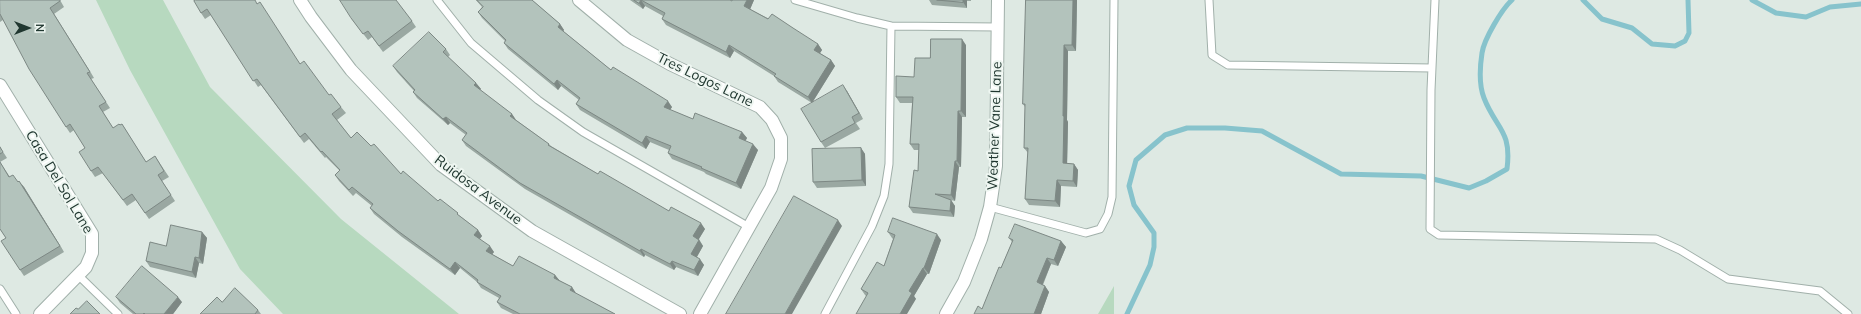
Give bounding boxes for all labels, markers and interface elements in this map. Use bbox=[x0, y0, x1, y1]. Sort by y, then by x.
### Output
north arrow bbox=[8, 8, 48, 48]
text: N bbox=[33, 24, 47, 32]
street label: Tres Logos Lane bbox=[654, 49, 756, 111]
street label: Weather Vane Lane bbox=[984, 61, 1006, 191]
street label: Casa Del Sol Lane bbox=[22, 127, 96, 237]
street label: Ruidosa Avenue bbox=[431, 152, 525, 228]

